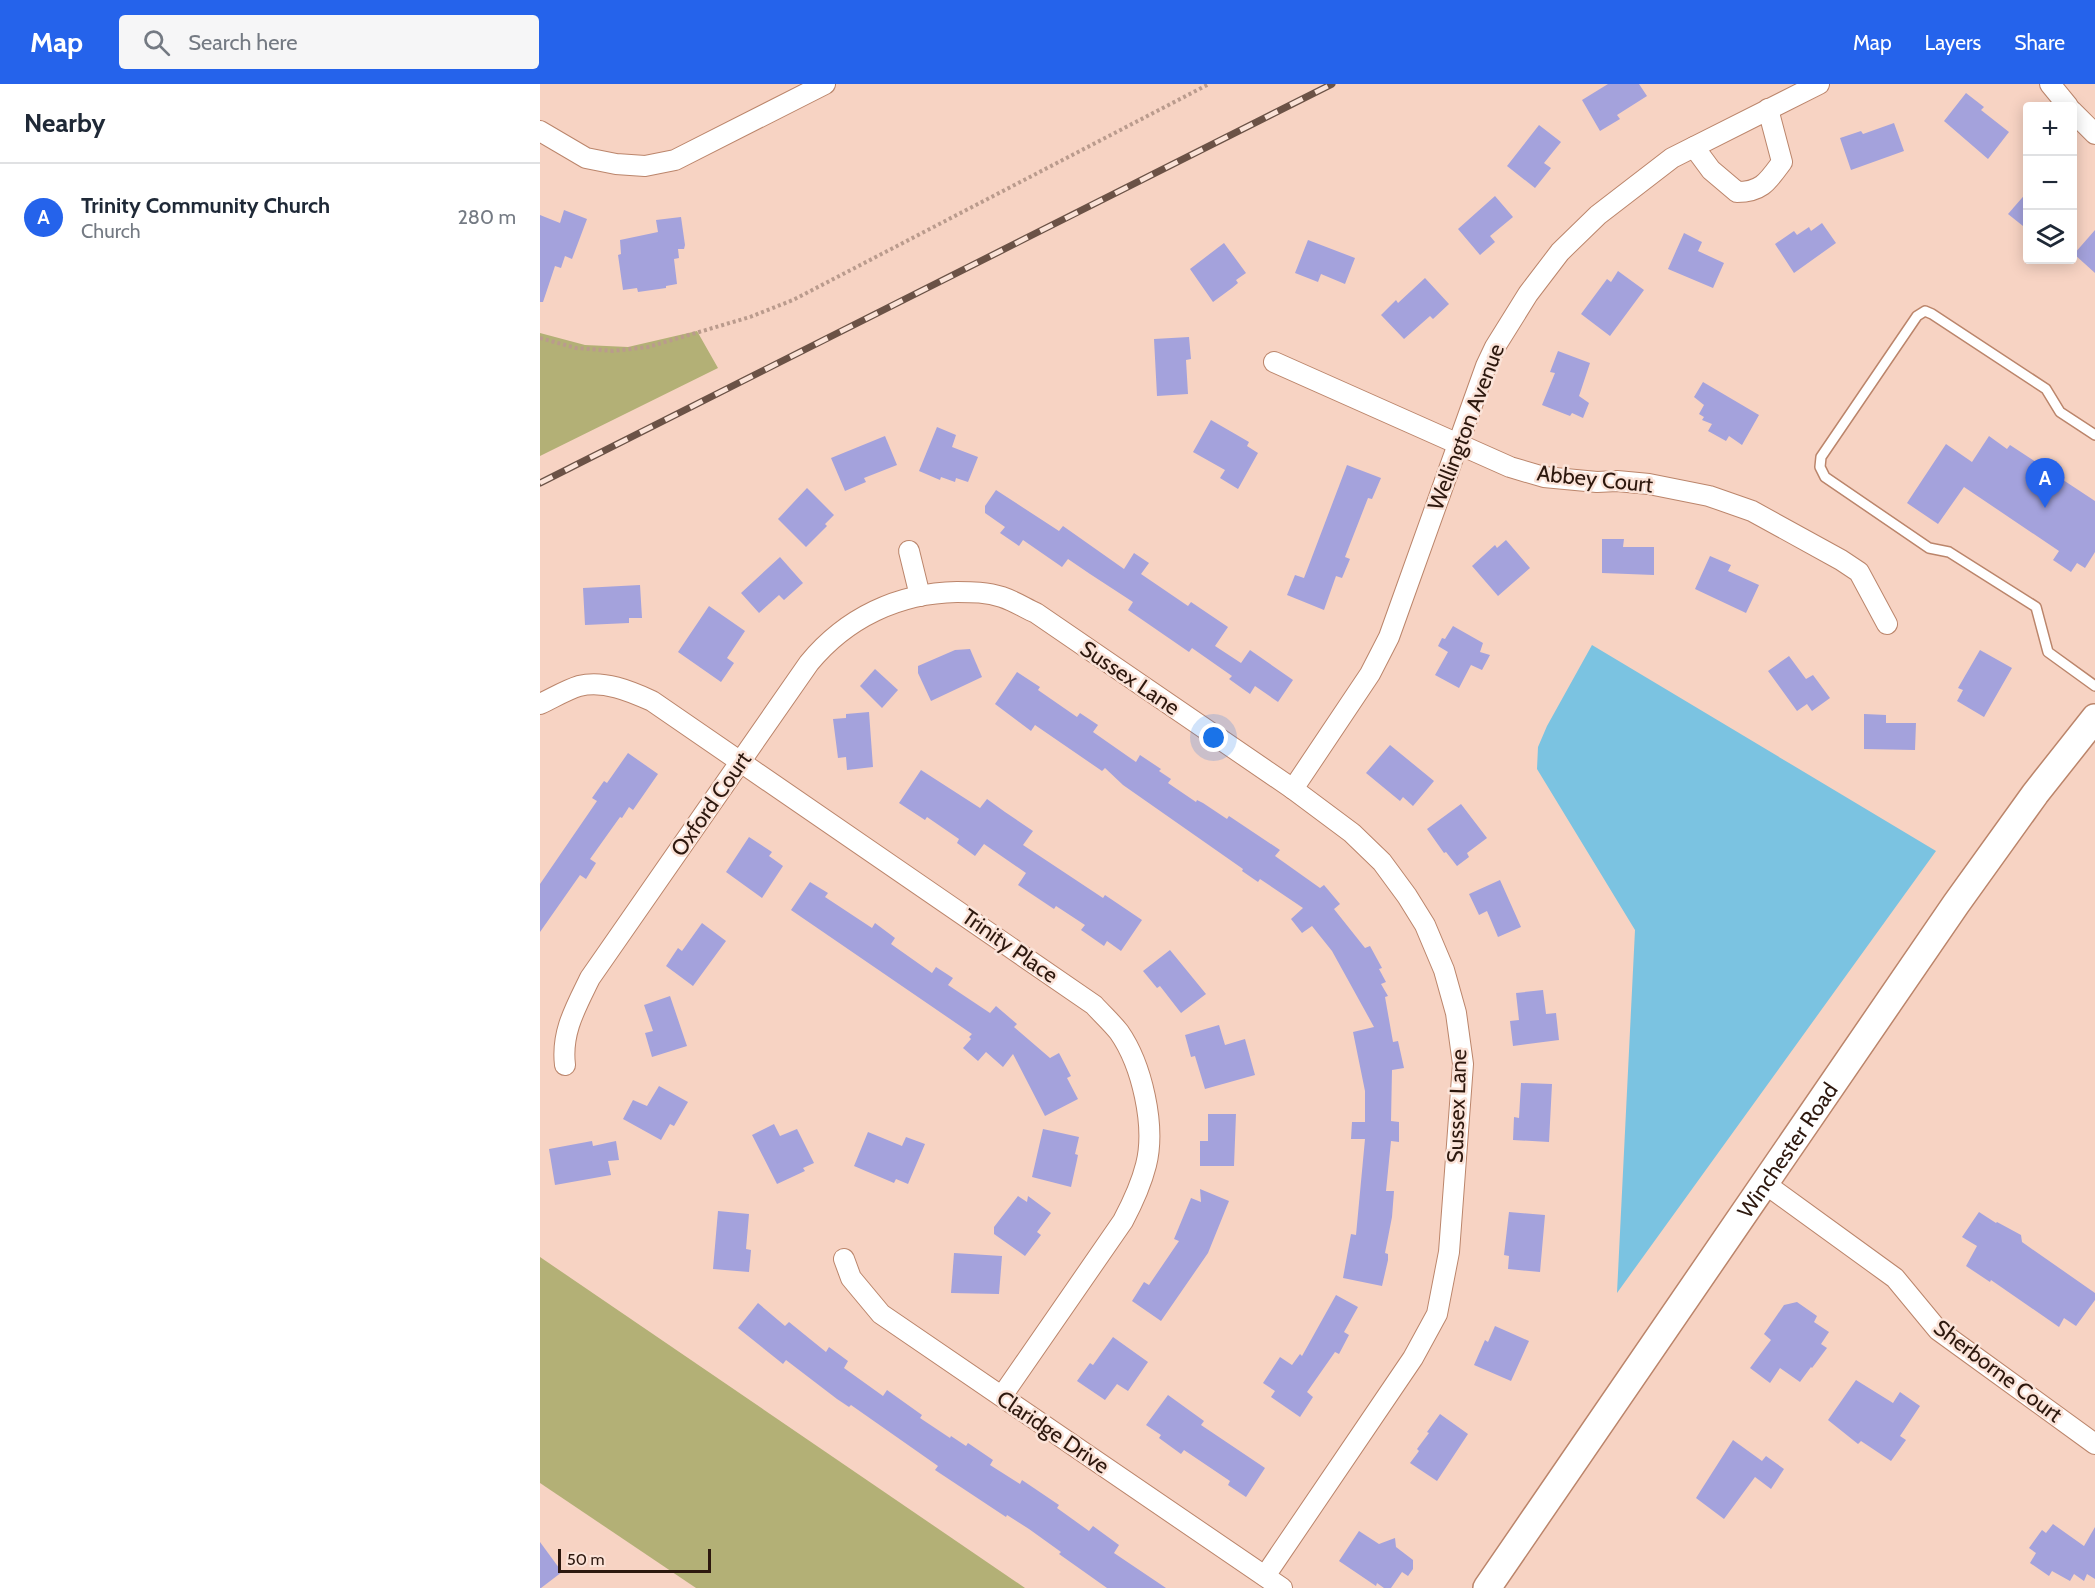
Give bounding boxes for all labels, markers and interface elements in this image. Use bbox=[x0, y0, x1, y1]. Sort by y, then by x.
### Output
search box bbox=[119, 15, 539, 69]
text: Map bbox=[30, 25, 83, 59]
icon: search bbox=[140, 26, 173, 59]
text: Search here bbox=[188, 29, 297, 56]
text: Map bbox=[1853, 30, 1892, 55]
text: Layers bbox=[1925, 30, 1981, 55]
text: Share bbox=[2014, 30, 2065, 55]
map controls bbox=[2023, 102, 2077, 264]
button: + bbox=[2023, 102, 2077, 156]
text: Nearby bbox=[24, 107, 105, 139]
button: − bbox=[2023, 156, 2077, 210]
text: Trinity Community Church bbox=[81, 192, 330, 219]
text: A bbox=[37, 205, 50, 229]
text: 280 m bbox=[457, 205, 516, 229]
button: layers bbox=[2023, 210, 2077, 264]
text: Church bbox=[81, 219, 141, 243]
street label: Wellington Avenue bbox=[1422, 340, 1510, 514]
pin: A bbox=[2026, 458, 2064, 508]
street label: Abbey Court bbox=[1536, 459, 1655, 499]
street label: Sussex Lane bbox=[1075, 635, 1185, 721]
your location bbox=[1199, 723, 1228, 752]
street label: Oxford Court bbox=[665, 746, 757, 861]
street label: Trinity Place bbox=[957, 903, 1063, 989]
street label: Sussex Lane bbox=[1442, 1048, 1472, 1164]
street label: Winchester Road bbox=[1731, 1077, 1843, 1223]
street label: Sherborne Court bbox=[1928, 1314, 2068, 1428]
street label: Claridge Drive bbox=[992, 1385, 1114, 1479]
scale bar bbox=[558, 1546, 711, 1574]
text: 50 m bbox=[567, 1550, 604, 1569]

